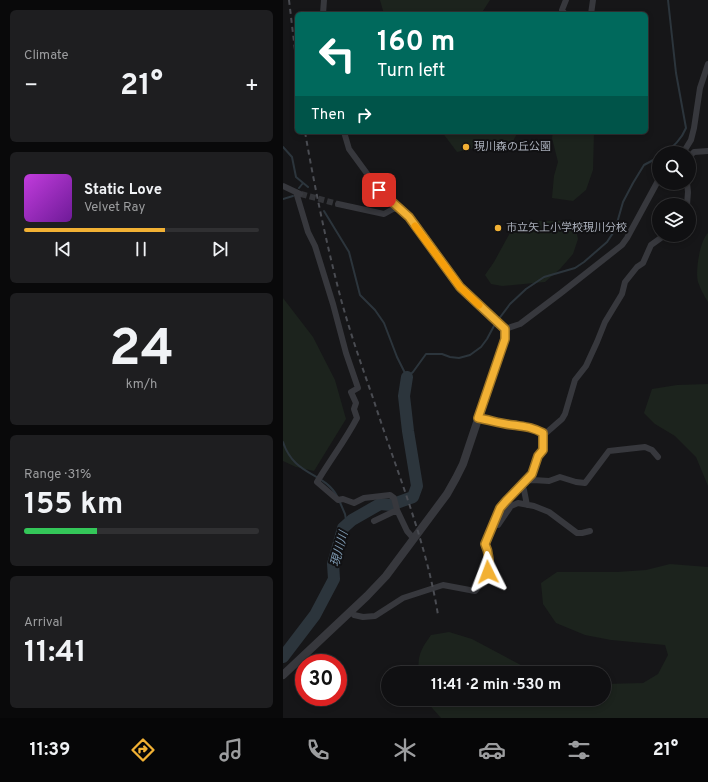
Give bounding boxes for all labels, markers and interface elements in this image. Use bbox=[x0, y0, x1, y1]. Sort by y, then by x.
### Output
text: 160 m bbox=[377, 25, 455, 61]
icon: left bbox=[311, 28, 363, 80]
text: Climate bbox=[24, 48, 69, 64]
text: Turn left bbox=[377, 60, 445, 83]
text: 21° bbox=[120, 68, 163, 105]
text: − bbox=[24, 73, 38, 100]
text: + bbox=[245, 73, 259, 100]
icon: right bbox=[353, 104, 375, 126]
text: Then bbox=[311, 106, 345, 125]
place label: 現川森の丘公園 bbox=[474, 140, 551, 154]
marker: 現川森の丘公園 bbox=[461, 142, 471, 152]
map controls bbox=[652, 146, 696, 242]
button: search bbox=[652, 146, 696, 190]
pin bbox=[362, 173, 396, 207]
icon: arrive bbox=[368, 179, 390, 201]
text: Static Love bbox=[84, 181, 162, 200]
button: layers bbox=[652, 198, 696, 242]
text: Velvet Ray bbox=[84, 200, 145, 216]
place label: 市立矢上小学校現川分校 bbox=[506, 221, 627, 235]
marker: 市立矢上小学校現川分校 bbox=[493, 223, 503, 233]
icon: previous bbox=[52, 238, 74, 260]
icon: pause bbox=[130, 238, 152, 260]
icon: next bbox=[209, 238, 231, 260]
text: 24 bbox=[109, 318, 174, 384]
text: km/h bbox=[126, 377, 157, 393]
text: Range · 31% bbox=[24, 467, 91, 483]
text: 155 km bbox=[24, 487, 123, 524]
water label: 現川川 bbox=[328, 528, 353, 568]
position arrow bbox=[467, 551, 509, 593]
text: Arrival bbox=[24, 615, 63, 631]
text: 11:41 bbox=[24, 635, 87, 672]
speed limit sign: 30 bbox=[295, 654, 347, 706]
text: 11:41 · 2 min · 530 m bbox=[431, 676, 561, 695]
icon: directions bbox=[129, 736, 157, 764]
icon: music bbox=[217, 736, 245, 764]
icon: phone bbox=[304, 736, 332, 764]
icon: climate bbox=[391, 736, 419, 764]
icon: car bbox=[478, 736, 506, 764]
icon: filters bbox=[565, 736, 593, 764]
text: 11:39 bbox=[30, 739, 70, 762]
text: 21° bbox=[653, 739, 678, 762]

